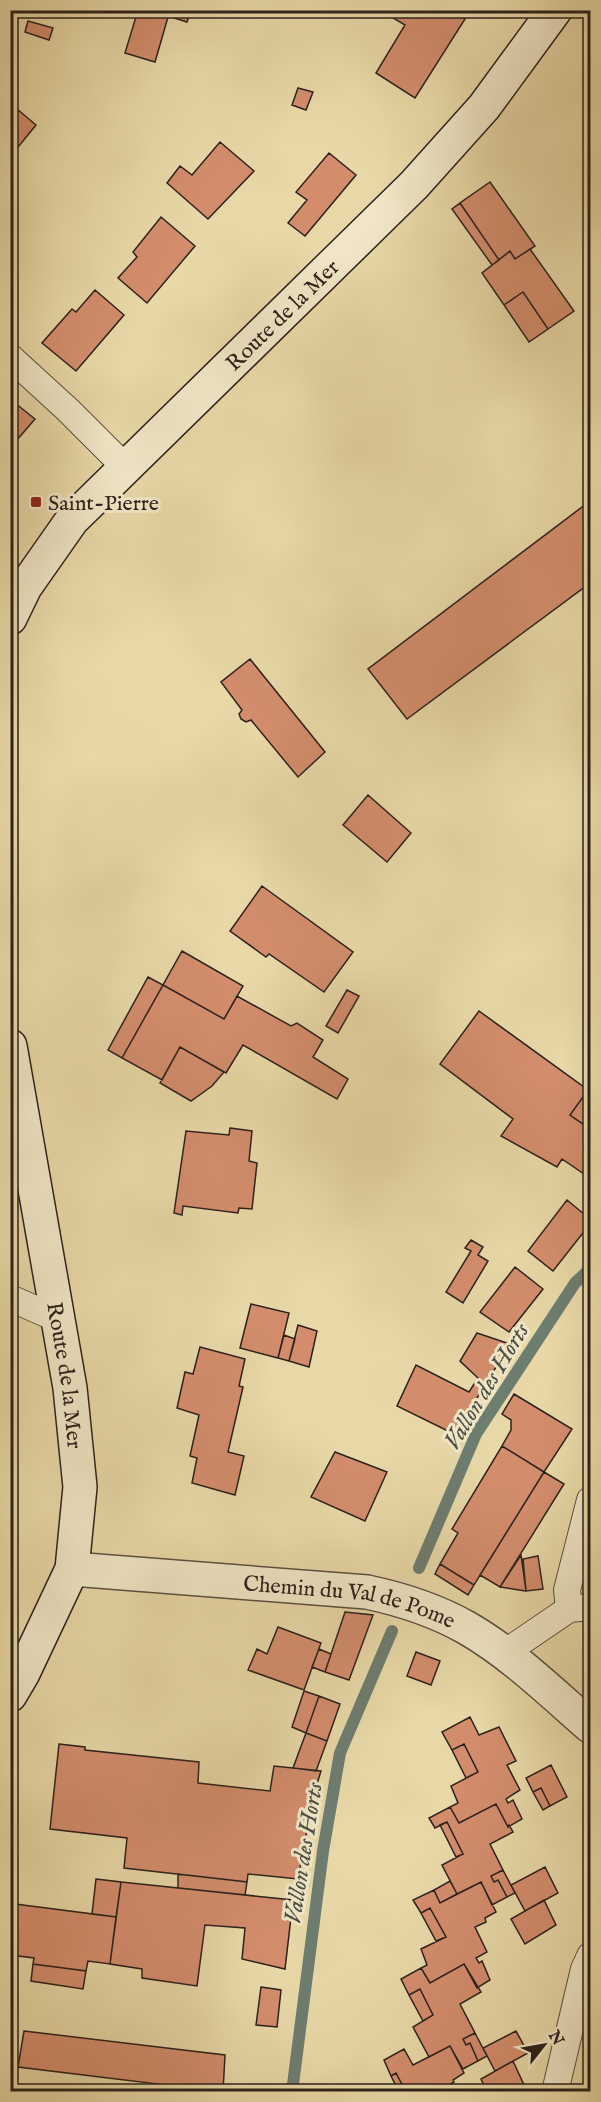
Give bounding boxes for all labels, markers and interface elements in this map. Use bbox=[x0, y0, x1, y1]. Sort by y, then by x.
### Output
street label: Route de la Mer bbox=[221, 254, 346, 378]
place label: Saint-Pierre bbox=[48, 490, 159, 518]
marker: Saint-Pierre bbox=[29, 495, 43, 509]
street label: Route de la Mer bbox=[39, 1300, 88, 1450]
water label: Vallon des Horts bbox=[437, 1317, 538, 1456]
street label: Chemin du Val de Pome bbox=[242, 1570, 459, 1636]
water label: Vallon des Horts bbox=[278, 1779, 331, 1926]
north arrow bbox=[514, 2015, 574, 2075]
text: N bbox=[542, 2026, 567, 2050]

